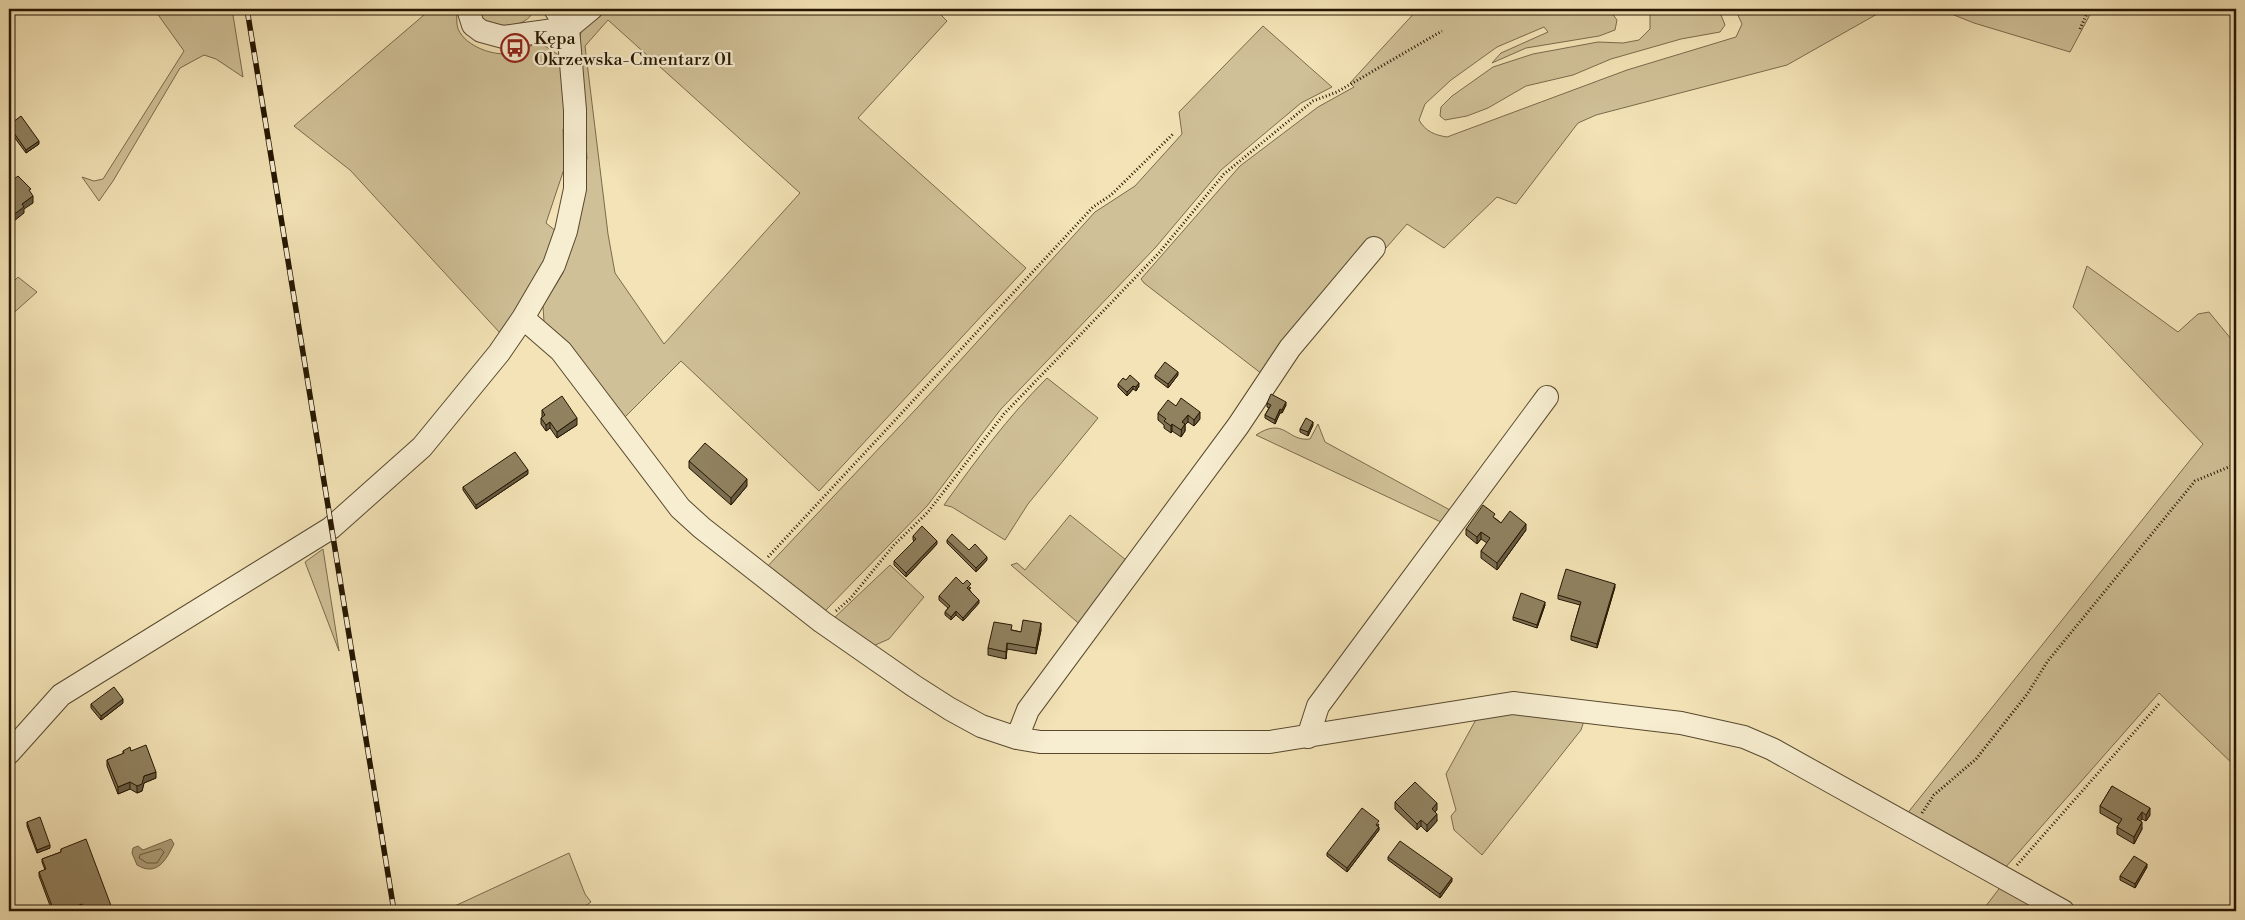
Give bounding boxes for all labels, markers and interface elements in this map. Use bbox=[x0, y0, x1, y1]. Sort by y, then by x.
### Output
place label: Kępa Okrzewska-Cmentarz 01 bbox=[534, 27, 733, 71]
bus stop icon: Kępa Okrzewska-Cmentarz 01 bbox=[500, 33, 530, 63]

